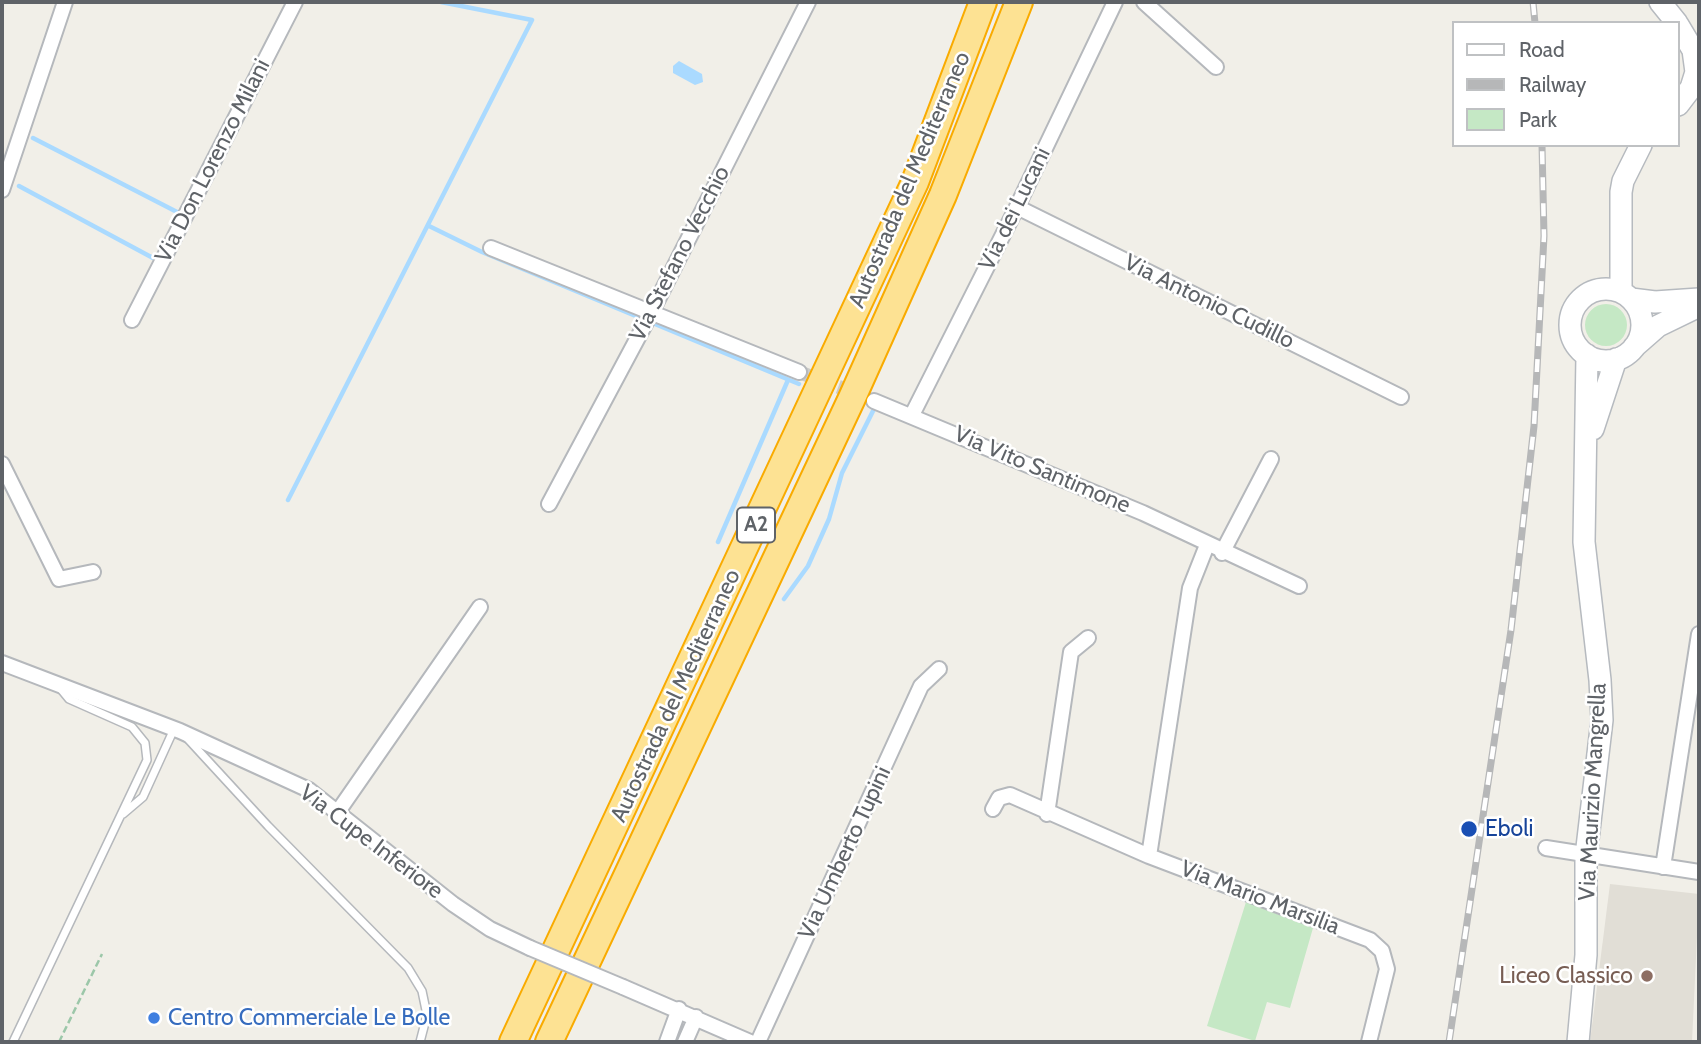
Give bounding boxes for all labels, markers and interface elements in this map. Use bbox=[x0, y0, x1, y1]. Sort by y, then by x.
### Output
legend bbox=[1452, 21, 1680, 147]
text: Road bbox=[1519, 37, 1565, 62]
street label: Autostrada del Mediterraneo bbox=[843, 48, 977, 312]
street label: Via Don Lorenzo Milani bbox=[150, 55, 276, 267]
text: Railway bbox=[1519, 72, 1586, 97]
text: Park bbox=[1519, 107, 1557, 132]
street label: Via dei Lucani bbox=[973, 143, 1057, 275]
street label: Via Stefano Vecchio bbox=[624, 162, 736, 346]
street label: Via Antonio Cudillo bbox=[1119, 249, 1299, 355]
street label: Via Vito Santimone bbox=[950, 420, 1134, 520]
road number: A2 bbox=[737, 508, 775, 542]
street label: Autostrada del Mediterraneo bbox=[605, 565, 747, 827]
street label: Via Maurizio Mangrella bbox=[1574, 682, 1612, 902]
street label: Via Umberto Tupini bbox=[793, 762, 897, 944]
street label: Via Cupe Inferiore bbox=[294, 779, 448, 905]
place label: Eboli bbox=[1485, 815, 1533, 843]
marker: Eboli bbox=[1459, 819, 1479, 839]
street label: Via Mario Marsilia bbox=[1177, 855, 1343, 941]
place label: Liceo Classico bbox=[1499, 962, 1633, 990]
marker: Liceo Classico bbox=[1639, 968, 1655, 984]
place label: Centro Commerciale Le Bolle bbox=[168, 1004, 450, 1032]
marker: Centro Commerciale Le Bolle bbox=[146, 1010, 162, 1026]

